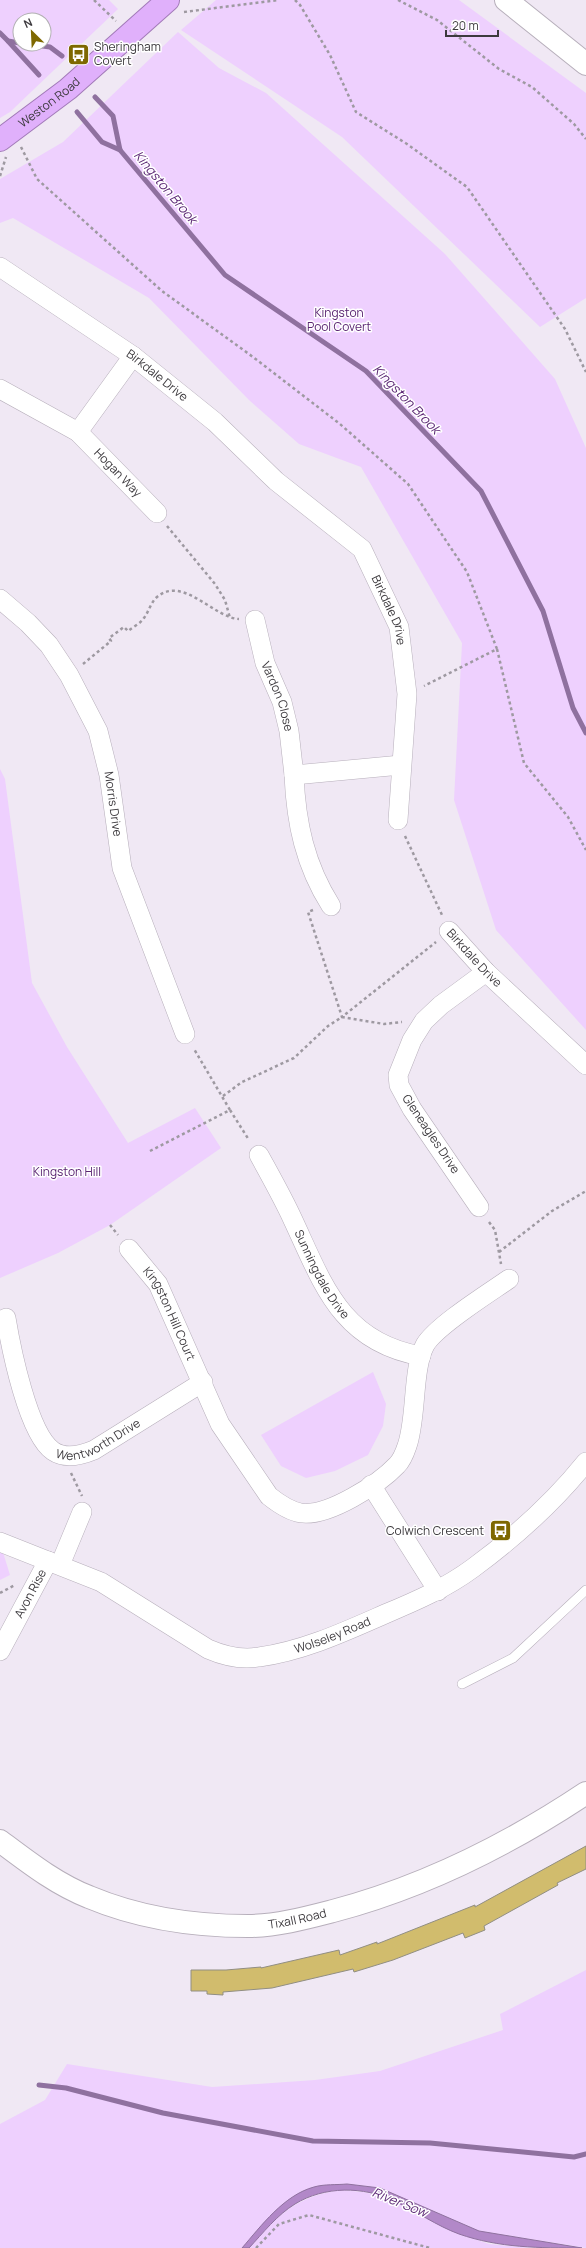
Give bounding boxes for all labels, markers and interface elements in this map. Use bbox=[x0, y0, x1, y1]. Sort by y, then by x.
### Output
north arrow bbox=[12, 12, 52, 52]
scale bar bbox=[446, 12, 498, 38]
text: N bbox=[21, 14, 34, 31]
text: 20 m bbox=[452, 17, 479, 34]
place label: Sheringham Covert bbox=[94, 38, 161, 69]
bus stop icon: Sheringham Covert bbox=[65, 41, 91, 67]
street label: Weston Road bbox=[15, 73, 84, 131]
water label: Kingston Brook bbox=[130, 147, 204, 229]
park label: Kingston Pool Covert bbox=[307, 304, 371, 335]
street label: Birkdale Drive bbox=[123, 345, 192, 405]
water label: Kingston Brook bbox=[369, 360, 447, 440]
street label: Hogan Way bbox=[90, 444, 146, 501]
street label: Birkdale Drive bbox=[368, 572, 410, 646]
street label: Vardon Close bbox=[257, 659, 298, 733]
street label: Morris Drive bbox=[101, 770, 126, 837]
street label: Birkdale Drive bbox=[443, 925, 506, 991]
street label: Gleneagles Drive bbox=[399, 1091, 464, 1177]
park label: Kingston Hill bbox=[33, 1163, 101, 1180]
street label: Sunningdale Drive bbox=[291, 1227, 354, 1323]
street label: Kingston Hill Court bbox=[139, 1263, 200, 1363]
street label: Wentworth Drive bbox=[54, 1414, 143, 1464]
bus stop icon: Colwich Crescent bbox=[487, 1518, 513, 1544]
place label: Colwich Crescent bbox=[386, 1522, 484, 1539]
street label: Avon Rise bbox=[10, 1566, 50, 1621]
street label: Wolseley Road bbox=[292, 1612, 373, 1657]
street label: Tixall Road bbox=[267, 1904, 328, 1933]
water label: River Sow bbox=[370, 2183, 432, 2222]

